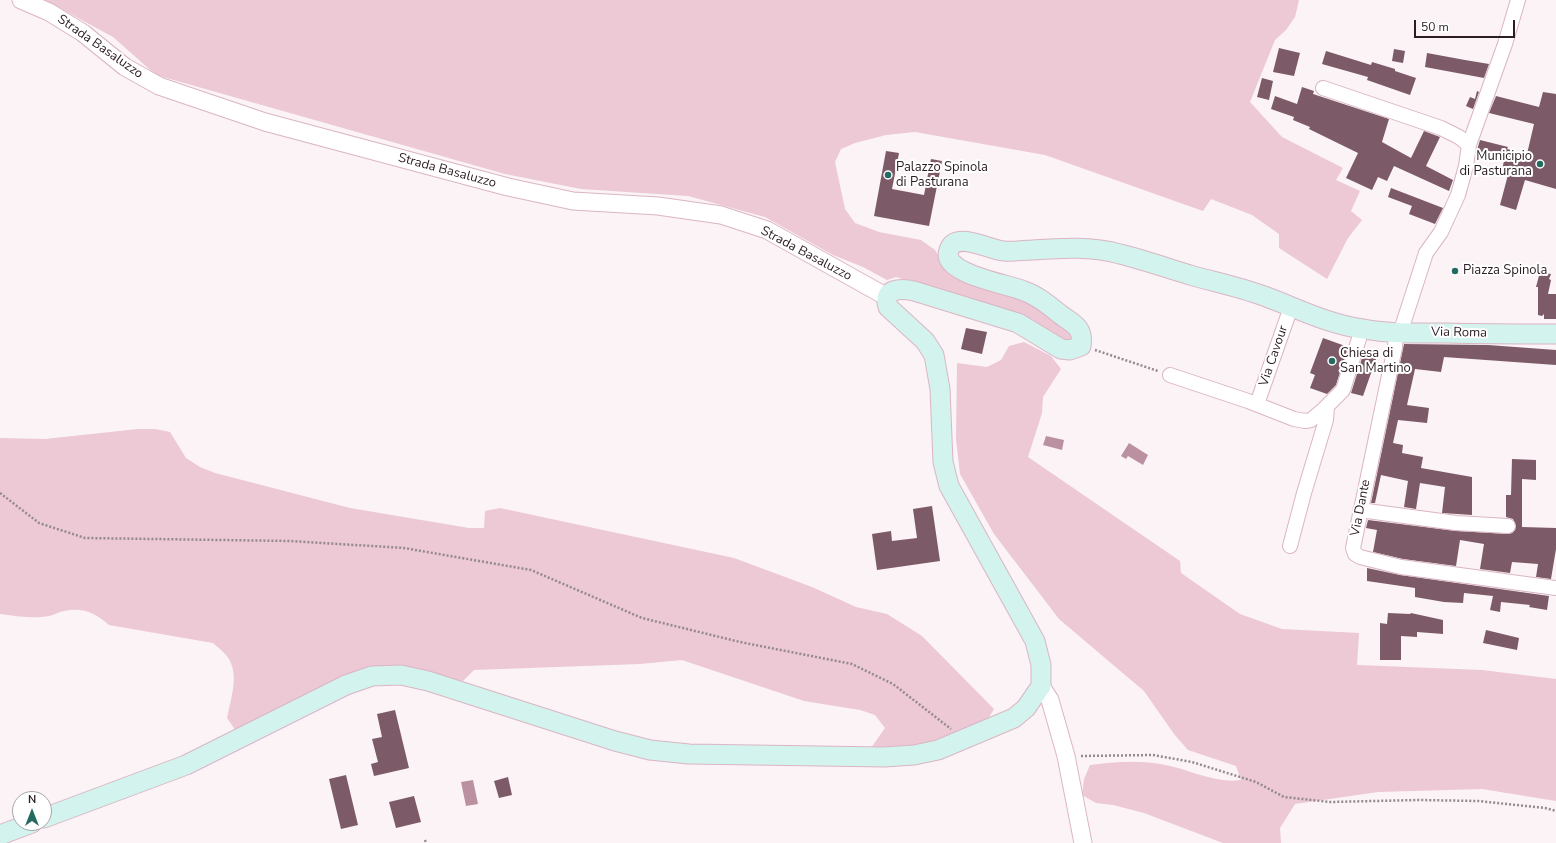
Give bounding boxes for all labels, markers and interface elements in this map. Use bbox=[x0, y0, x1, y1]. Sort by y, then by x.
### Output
street label: Strada Basaluzzo bbox=[54, 12, 146, 82]
scale bar bbox=[1416, 12, 1517, 38]
text: 50 m bbox=[1421, 19, 1449, 35]
place label: Municipio di Pasturana bbox=[1459, 149, 1532, 180]
street label: Strada Basaluzzo bbox=[396, 150, 498, 192]
marker: Municipio di Pasturana bbox=[1535, 159, 1545, 169]
place label: Palazzo Spinola di Pasturana bbox=[896, 160, 988, 191]
marker: Palazzo Spinola di Pasturana bbox=[883, 170, 893, 180]
street label: Strada Basaluzzo bbox=[758, 223, 854, 285]
place label: Piazza Spinola bbox=[1463, 263, 1547, 279]
marker: Piazza Spinola bbox=[1450, 266, 1460, 276]
street label: Via Cavour bbox=[1256, 324, 1292, 388]
street label: Via Roma bbox=[1431, 325, 1487, 341]
place label: Chiesa di San Martino bbox=[1340, 346, 1411, 377]
marker: Chiesa di San Martino bbox=[1327, 356, 1337, 366]
street label: Via Dante bbox=[1348, 478, 1374, 538]
north arrow bbox=[12, 791, 52, 831]
text: N bbox=[28, 792, 36, 807]

